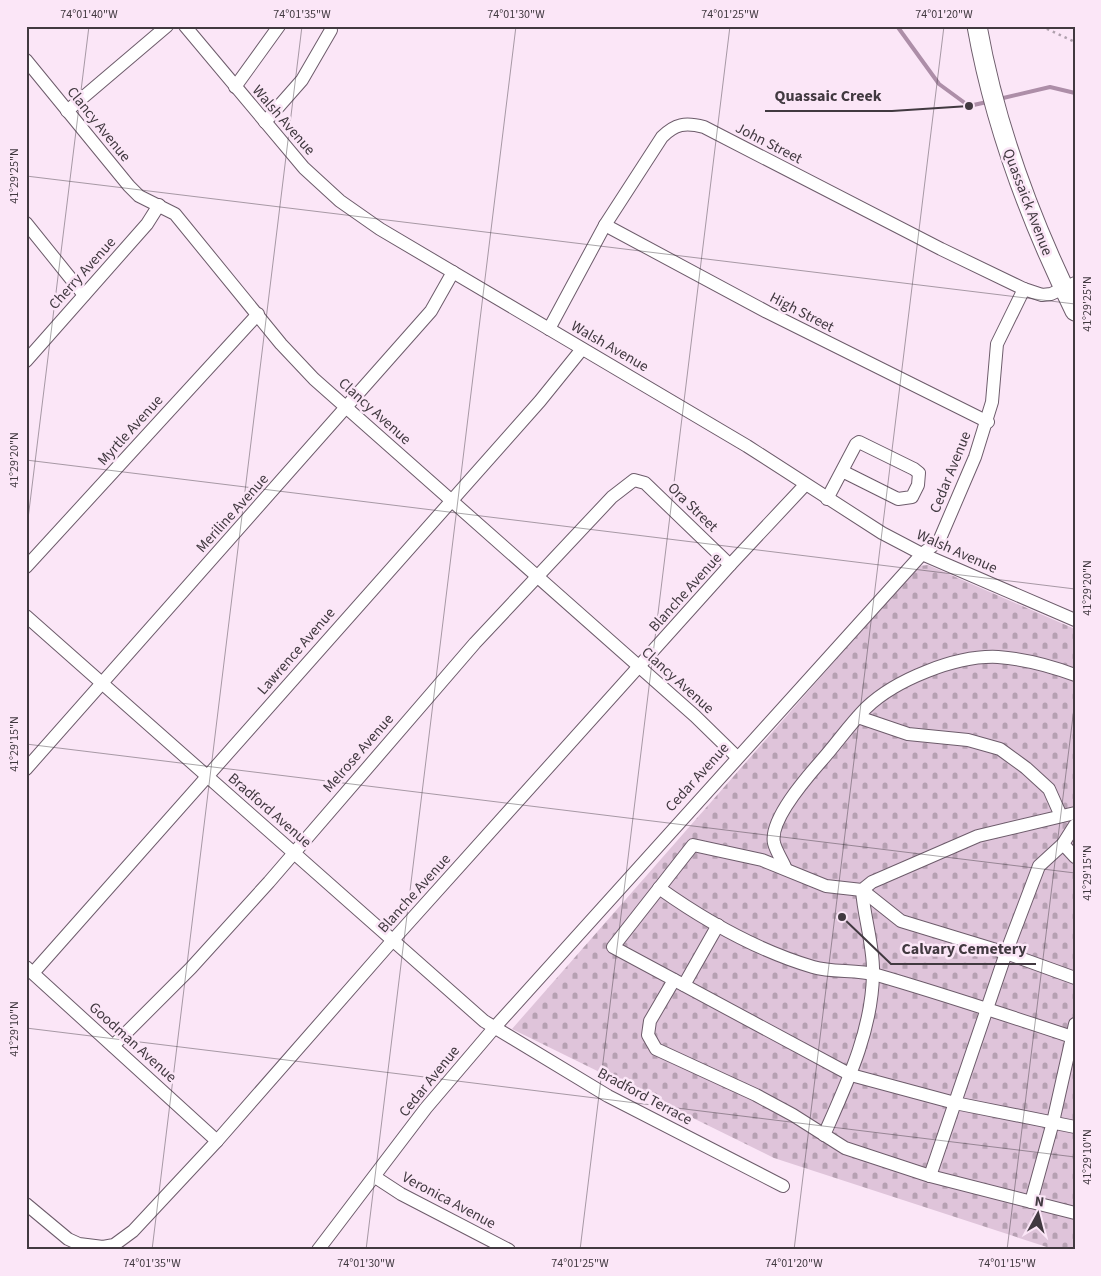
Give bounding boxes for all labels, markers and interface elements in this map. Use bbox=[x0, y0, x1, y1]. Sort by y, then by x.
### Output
text: 74°01'40"W bbox=[60, 6, 118, 23]
text: 74°01'35"W bbox=[273, 6, 331, 23]
text: 74°01'30"W bbox=[487, 6, 545, 23]
text: 74°01'25"W bbox=[701, 6, 759, 23]
text: 74°01'20"W bbox=[915, 6, 973, 23]
callout: Quassaic Creek bbox=[765, 80, 892, 111]
street label: Walsh Avenue bbox=[247, 81, 320, 160]
street label: Clancy Avenue bbox=[62, 82, 136, 166]
text: Quassaic Creek bbox=[774, 85, 882, 107]
street label: John Street bbox=[732, 118, 806, 169]
street label: Quassaick Avenue bbox=[997, 146, 1058, 259]
text: 41°29'25"N bbox=[6, 148, 23, 204]
street label: Cherry Avenue bbox=[44, 232, 121, 314]
text: 41°29'25"N bbox=[1079, 276, 1096, 332]
street label: High Street bbox=[766, 287, 838, 338]
street label: Walsh Avenue bbox=[567, 316, 653, 377]
street label: Clancy Avenue bbox=[334, 373, 416, 450]
street label: Myrtle Avenue bbox=[93, 390, 168, 470]
street label: Cedar Avenue bbox=[925, 428, 976, 516]
text: 41°29'20"N bbox=[6, 432, 23, 488]
street label: Meriline Avenue bbox=[191, 469, 274, 557]
street label: Ora Street bbox=[663, 478, 723, 537]
street label: Walsh Avenue bbox=[913, 524, 1001, 579]
street label: Blanche Avenue bbox=[644, 548, 727, 637]
text: 41°29'20"N bbox=[1079, 560, 1096, 616]
street label: Lawrence Avenue bbox=[253, 603, 340, 700]
street label: Clancy Avenue bbox=[637, 642, 719, 719]
street label: Melrose Avenue bbox=[318, 709, 399, 797]
text: 41°29'15"N bbox=[6, 716, 23, 772]
street label: Cedar Avenue bbox=[661, 738, 734, 816]
street label: Bradford Avenue bbox=[223, 768, 316, 853]
text: 41°29'15"N bbox=[1079, 845, 1096, 901]
street label: Blanche Avenue bbox=[373, 849, 456, 938]
callout: Calvary Cemetery bbox=[891, 933, 1036, 964]
text: Calvary Cemetery bbox=[901, 938, 1027, 960]
street label: Goodman Avenue bbox=[84, 997, 181, 1087]
text: 41°29'10"N bbox=[6, 1001, 23, 1057]
street label: Cedar Avenue bbox=[394, 1041, 465, 1121]
street label: Bradford Terrace bbox=[594, 1063, 696, 1130]
text: 41°29'10"N bbox=[1079, 1129, 1096, 1185]
street label: Veronica Avenue bbox=[398, 1167, 499, 1234]
north arrow bbox=[1014, 1188, 1064, 1238]
text: N bbox=[1034, 1192, 1045, 1213]
text: 74°01'35"W bbox=[123, 1255, 181, 1272]
text: 74°01'30"W bbox=[337, 1255, 395, 1272]
text: 74°01'25"W bbox=[551, 1255, 609, 1272]
text: 74°01'20"W bbox=[765, 1255, 823, 1272]
text: 74°01'15"W bbox=[978, 1255, 1036, 1272]

